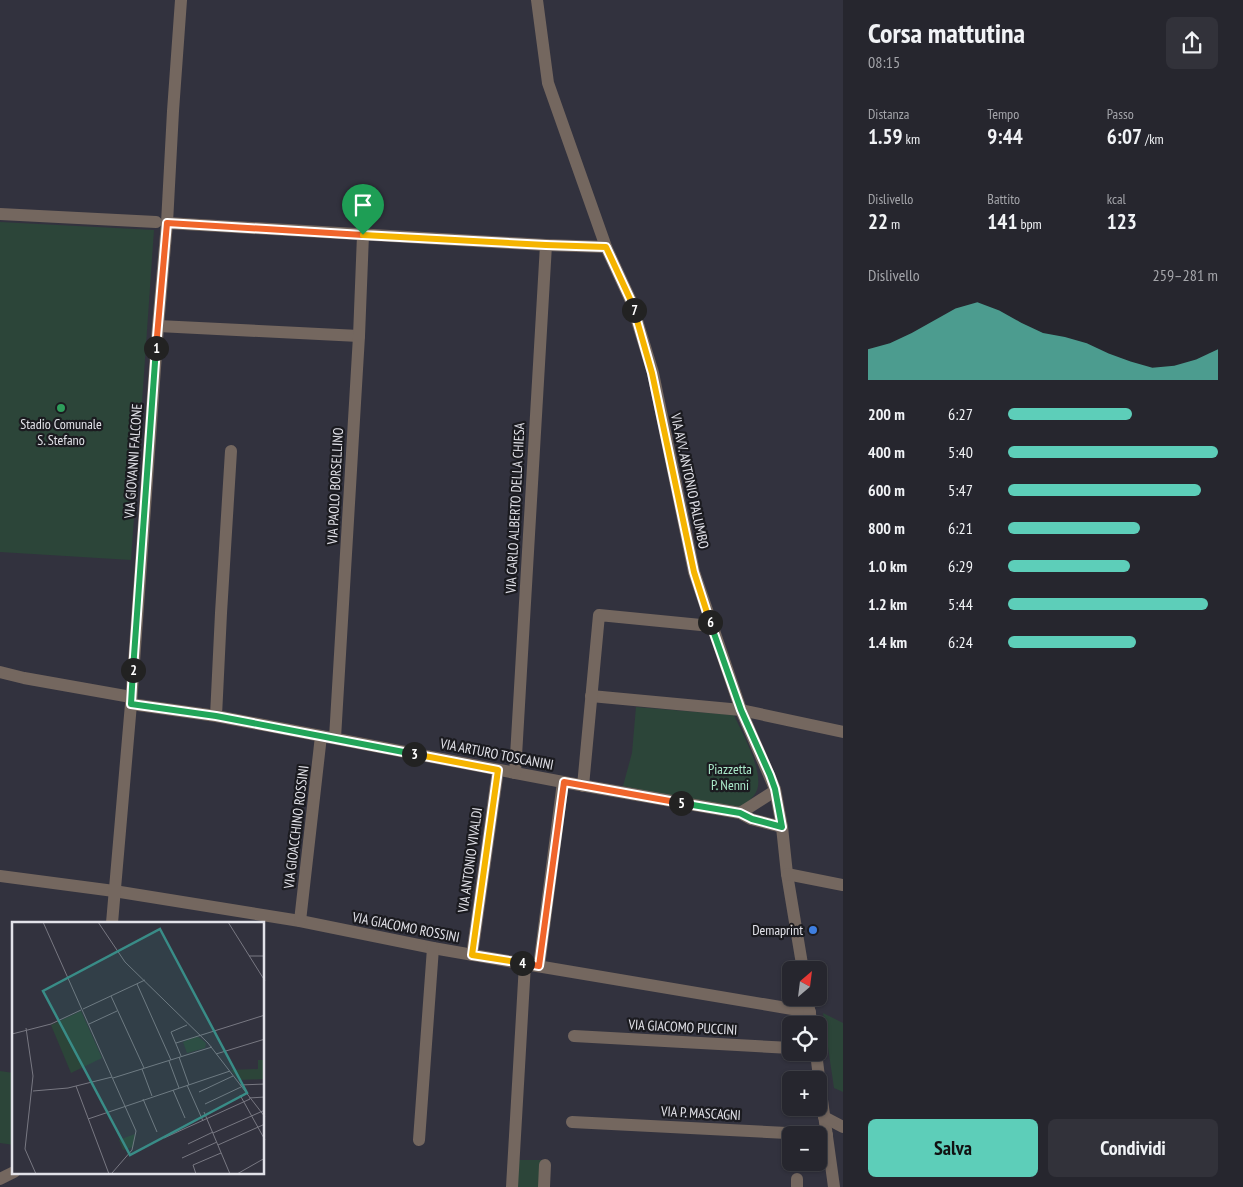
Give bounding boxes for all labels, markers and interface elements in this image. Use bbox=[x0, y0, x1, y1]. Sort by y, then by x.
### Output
text: Corsa mattutina bbox=[868, 14, 1025, 51]
button: share bbox=[1166, 17, 1218, 69]
text: 08:15 bbox=[868, 52, 900, 72]
text: Distanza bbox=[868, 105, 909, 123]
text: Tempo bbox=[987, 105, 1019, 123]
text: Passo bbox=[1107, 105, 1134, 123]
text: 1.59 bbox=[868, 123, 903, 150]
text: 9:44 bbox=[987, 123, 1023, 150]
text: 6:07 bbox=[1107, 123, 1142, 150]
text: km bbox=[903, 130, 920, 148]
text: /km bbox=[1142, 130, 1164, 148]
pin bbox=[342, 184, 384, 235]
text: Dislivello bbox=[868, 190, 913, 208]
text: Battito bbox=[987, 190, 1020, 208]
text: kcal bbox=[1107, 190, 1126, 208]
icon: arrive bbox=[349, 191, 377, 219]
text: 22 bbox=[868, 208, 888, 235]
text: 141 bbox=[987, 208, 1017, 235]
text: 123 bbox=[1107, 208, 1137, 235]
text: m bbox=[888, 215, 900, 233]
text: bpm bbox=[1017, 215, 1042, 233]
text: Dislivello bbox=[868, 265, 920, 285]
text: 259–281 m bbox=[1153, 265, 1218, 285]
pin: 7 bbox=[622, 298, 646, 322]
text: 7 bbox=[631, 301, 638, 319]
pin: 1 bbox=[144, 336, 168, 360]
text: 1 bbox=[153, 339, 160, 357]
marker: Stadio Comunale S. Stefano bbox=[55, 402, 67, 414]
street label: VIA GIOVANNI FALCONE bbox=[120, 403, 146, 520]
text: 200 m bbox=[868, 404, 905, 424]
text: 6:27 bbox=[948, 404, 973, 424]
street label: VIA AVV. ANTONIO PALUMBO bbox=[667, 411, 713, 551]
place label: Stadio Comunale S. Stefano bbox=[20, 415, 102, 449]
street label: VIA CARLO ALBERTO DELLA CHIESA bbox=[501, 422, 528, 595]
street label: VIA PAOLO BORSELLINO bbox=[323, 427, 347, 546]
text: 400 m bbox=[868, 442, 905, 462]
text: 5:40 bbox=[948, 442, 973, 462]
text: 600 m bbox=[868, 480, 905, 500]
text: 5:47 bbox=[948, 480, 973, 500]
text: 800 m bbox=[868, 518, 905, 538]
text: 6:21 bbox=[948, 518, 973, 538]
text: 1.0 km bbox=[868, 556, 907, 576]
text: 6:29 bbox=[948, 556, 973, 576]
text: 1.2 km bbox=[868, 594, 907, 614]
text: 5:44 bbox=[948, 594, 973, 614]
pin: 6 bbox=[698, 610, 722, 634]
text: 6 bbox=[707, 613, 714, 631]
text: 1.4 km bbox=[868, 632, 907, 652]
text: 6:24 bbox=[948, 632, 973, 652]
pin: 2 bbox=[120, 658, 146, 682]
text: 2 bbox=[130, 661, 137, 679]
street label: VIA ARTURO TOSCANINI bbox=[438, 734, 555, 774]
pin: 3 bbox=[402, 742, 426, 766]
text: 3 bbox=[411, 745, 418, 763]
park label: Piazzetta P. Nenni bbox=[708, 760, 752, 794]
street label: VIA GIOACCHINO ROSSINI bbox=[279, 764, 313, 891]
pin: 5 bbox=[668, 790, 694, 816]
text: 5 bbox=[678, 794, 685, 812]
street label: VIA ANTONIO VIVALDI bbox=[454, 806, 486, 915]
street label: VIA GIACOMO ROSSINI bbox=[350, 908, 461, 946]
place label: Demaprint bbox=[752, 921, 803, 939]
inset map bbox=[12, 922, 265, 1174]
marker: Demaprint bbox=[807, 924, 819, 936]
pin: 4 bbox=[510, 950, 534, 976]
text: 4 bbox=[519, 954, 526, 972]
north arrow bbox=[782, 961, 828, 1006]
map controls bbox=[782, 961, 827, 1171]
street label: VIA GIACOMO PUCCINI bbox=[627, 1015, 738, 1039]
button: locate bbox=[782, 1016, 827, 1061]
button: + bbox=[782, 1071, 827, 1116]
street label: VIA P. MASCAGNI bbox=[660, 1102, 741, 1124]
button: Salva bbox=[868, 1119, 1038, 1177]
button: Condividi bbox=[1048, 1119, 1218, 1177]
button: − bbox=[782, 1126, 827, 1171]

